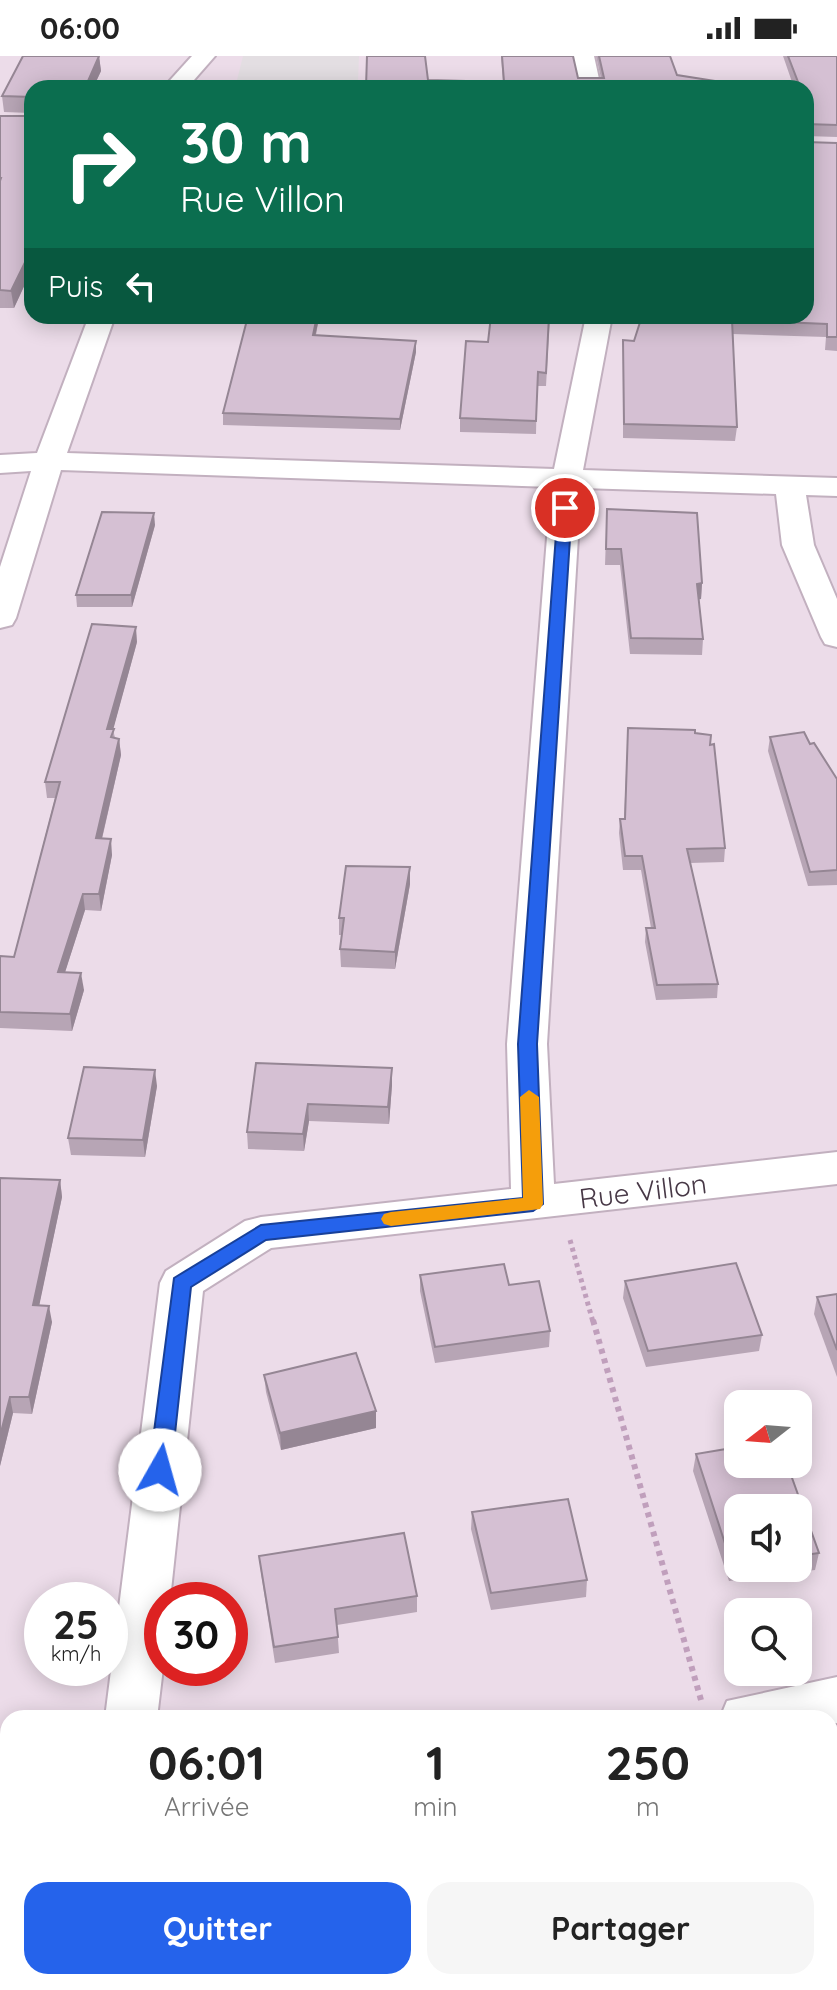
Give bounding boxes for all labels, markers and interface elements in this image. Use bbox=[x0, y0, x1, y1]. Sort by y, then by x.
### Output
text: 06:00 bbox=[40, 9, 120, 47]
text: 30 m bbox=[180, 107, 312, 177]
icon: right bbox=[48, 112, 152, 216]
text: Rue Villon bbox=[180, 176, 345, 221]
icon: left bbox=[119, 264, 163, 308]
text: Puis bbox=[48, 267, 103, 305]
pin bbox=[531, 474, 599, 542]
icon: arrive bbox=[543, 486, 587, 530]
street label: Rue Villon bbox=[577, 1165, 709, 1216]
north arrow bbox=[724, 1390, 812, 1478]
map controls bbox=[724, 1390, 812, 1686]
position arrow bbox=[118, 1428, 202, 1512]
button: sound bbox=[724, 1494, 812, 1582]
speed limit sign: 30 bbox=[144, 1582, 248, 1686]
button: search bbox=[724, 1598, 812, 1686]
text: 25 bbox=[53, 1599, 99, 1649]
text: km/h bbox=[51, 1641, 101, 1666]
text: 06:01 bbox=[148, 1732, 265, 1792]
text: 1 bbox=[426, 1732, 445, 1792]
text: 250 bbox=[606, 1732, 690, 1792]
text: Arrivée bbox=[164, 1790, 249, 1823]
text: min bbox=[413, 1790, 458, 1823]
text: m bbox=[636, 1790, 660, 1823]
button: Quitter bbox=[24, 1882, 411, 1974]
button: Partager bbox=[427, 1882, 814, 1974]

